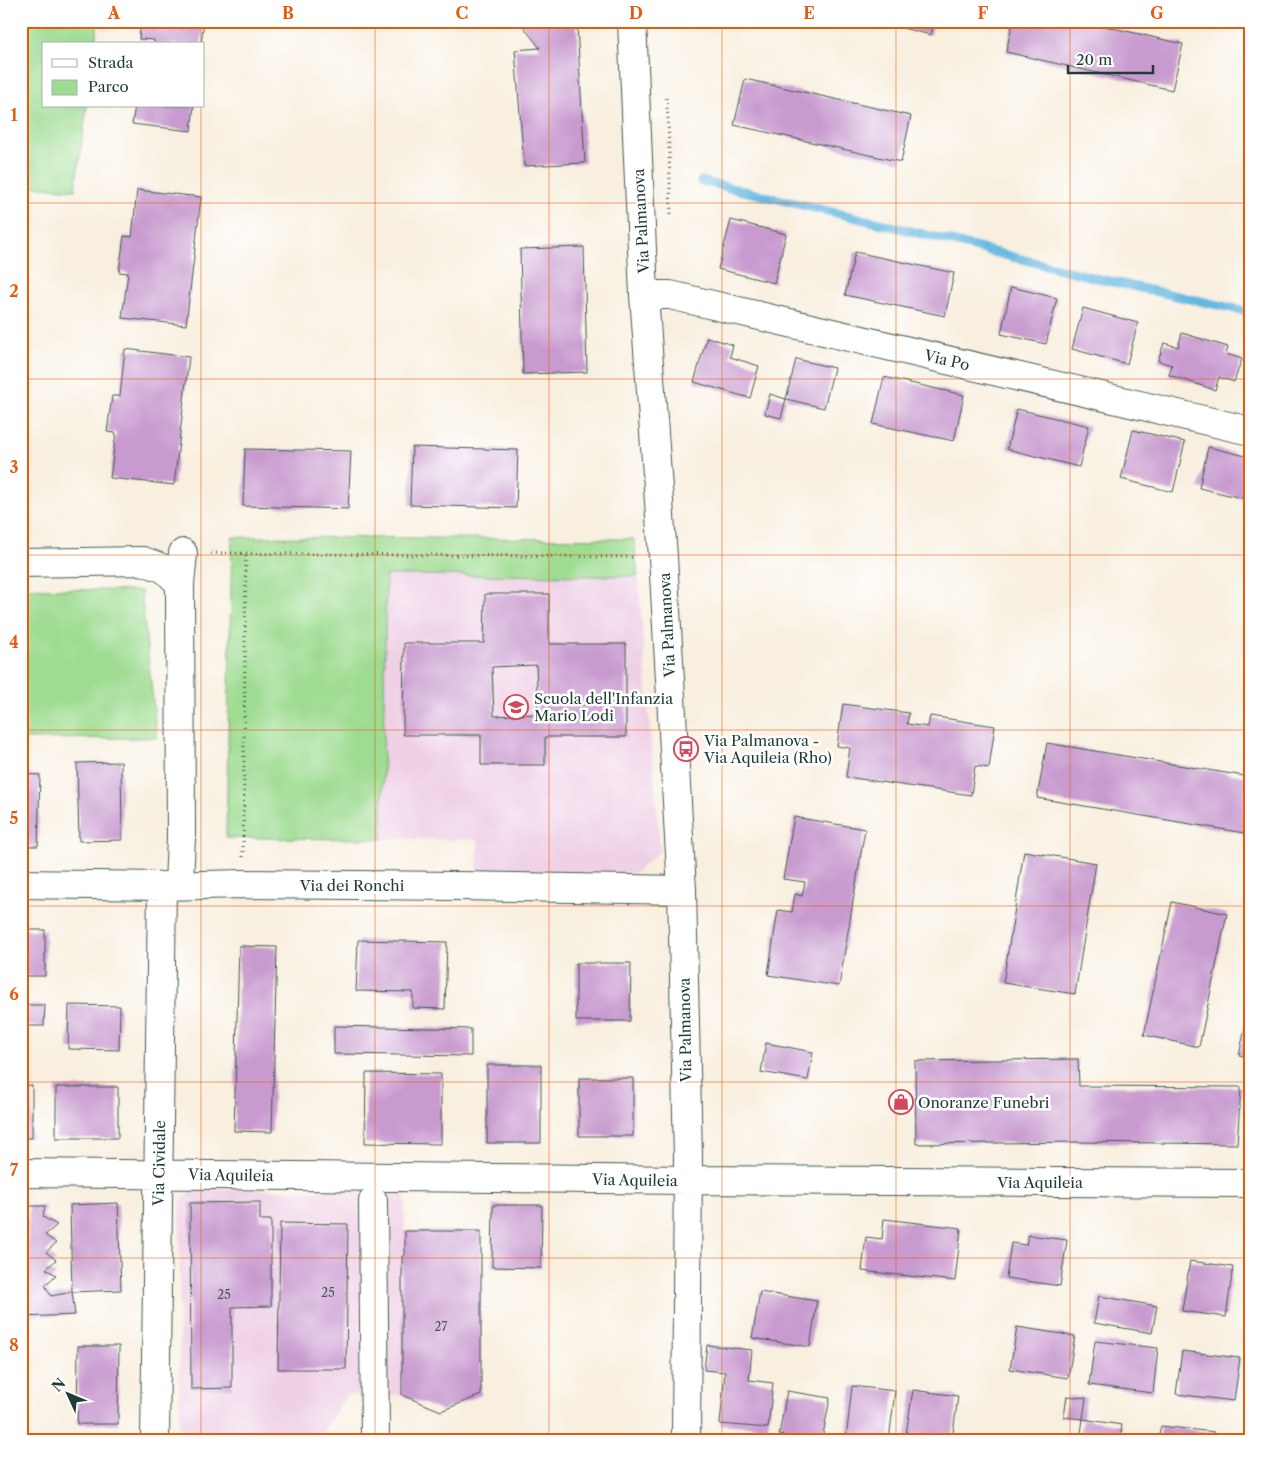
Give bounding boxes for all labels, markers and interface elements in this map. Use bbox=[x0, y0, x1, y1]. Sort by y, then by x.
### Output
text: A bbox=[107, 3, 121, 23]
text: B bbox=[282, 3, 294, 23]
text: C bbox=[456, 3, 468, 23]
text: D bbox=[629, 3, 643, 23]
text: E bbox=[803, 3, 815, 23]
text: F bbox=[978, 3, 989, 23]
text: G bbox=[1150, 3, 1164, 23]
legend bbox=[42, 42, 205, 108]
scale bar bbox=[1068, 42, 1154, 74]
text: 20 m bbox=[1076, 50, 1112, 69]
text: Strada bbox=[88, 53, 134, 72]
text: Parco bbox=[88, 77, 129, 96]
text: 1 bbox=[10, 105, 18, 125]
street label: Via Palmanova bbox=[629, 168, 653, 275]
text: 2 bbox=[9, 281, 19, 301]
street label: Via Po bbox=[922, 345, 971, 374]
text: 3 bbox=[9, 457, 19, 477]
street label: Via Palmanova bbox=[655, 572, 679, 679]
text: 4 bbox=[9, 632, 19, 652]
place label: Scuola dell'Infanzia Mario Lodi bbox=[534, 689, 673, 725]
school or university icon: Scuola dell'Infanzia Mario Lodi bbox=[503, 694, 529, 720]
place label: Via Palmanova - Via Aquileia (Rho) bbox=[703, 731, 832, 767]
bus stop icon: Via Palmanova - Via Aquileia (Rho) bbox=[673, 736, 699, 762]
text: 5 bbox=[10, 808, 19, 828]
street label: Via dei Ronchi bbox=[299, 876, 405, 895]
street label: Via Palmanova bbox=[675, 977, 695, 1084]
text: 6 bbox=[9, 984, 19, 1004]
shop icon: Onoranze Funebri bbox=[888, 1089, 914, 1115]
place label: Onoranze Funebri bbox=[918, 1093, 1050, 1112]
street label: Via Cividale bbox=[149, 1120, 169, 1207]
text: 7 bbox=[10, 1160, 19, 1180]
street label: Via Aquileia bbox=[187, 1165, 274, 1185]
street label: Via Aquileia bbox=[591, 1170, 678, 1190]
street label: Via Aquileia bbox=[996, 1173, 1083, 1192]
house number: 25 bbox=[321, 1285, 335, 1300]
house number: 25 bbox=[217, 1287, 231, 1302]
house number: 27 bbox=[435, 1319, 447, 1334]
text: 8 bbox=[9, 1335, 19, 1355]
north arrow bbox=[42, 1368, 92, 1418]
text: N bbox=[48, 1374, 69, 1396]

